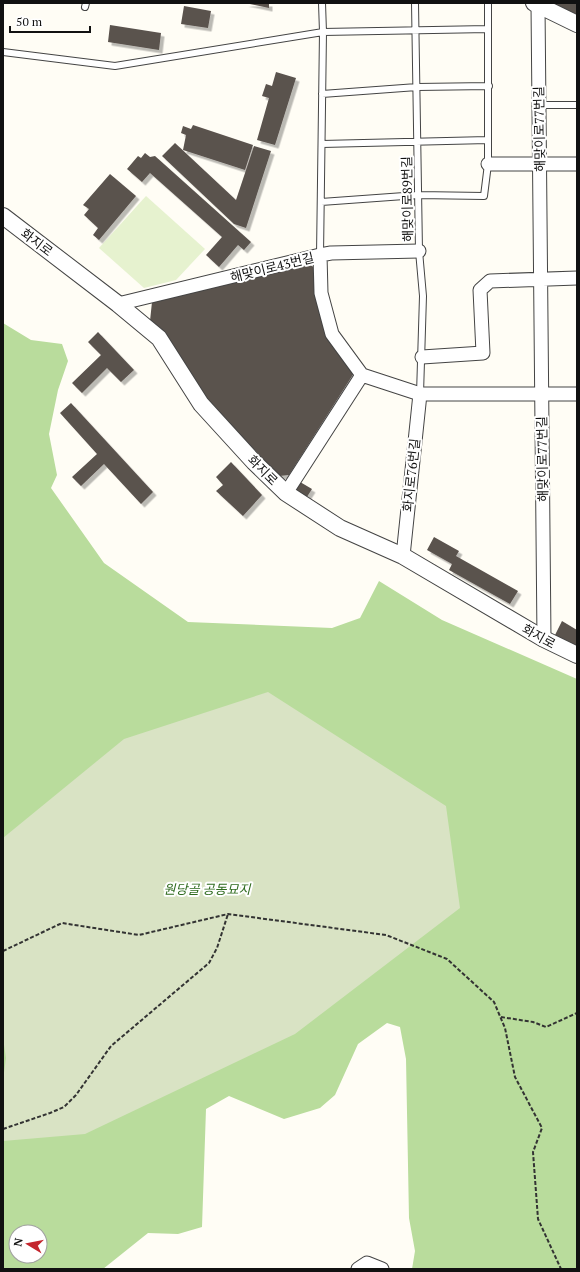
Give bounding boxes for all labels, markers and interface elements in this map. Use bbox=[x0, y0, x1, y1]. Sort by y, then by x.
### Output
scale bar bbox=[10, 8, 90, 34]
text: 50 m bbox=[16, 14, 43, 29]
street label: 해맞이로77번길 bbox=[529, 86, 549, 172]
street label: 해맞이로89번길 bbox=[397, 156, 417, 242]
street label: 화지로 bbox=[17, 224, 57, 260]
street label: 해맞이로43번길 bbox=[228, 248, 316, 286]
street label: 해맞이로77번길 bbox=[532, 416, 552, 502]
street label: 화지로76번길 bbox=[398, 437, 424, 513]
street label: 화지로 bbox=[244, 451, 282, 489]
street label: 화지로 bbox=[519, 619, 559, 653]
park label: 원당골 공동묘지 bbox=[164, 880, 251, 898]
north arrow bbox=[8, 1224, 48, 1264]
text: N bbox=[11, 1236, 26, 1248]

